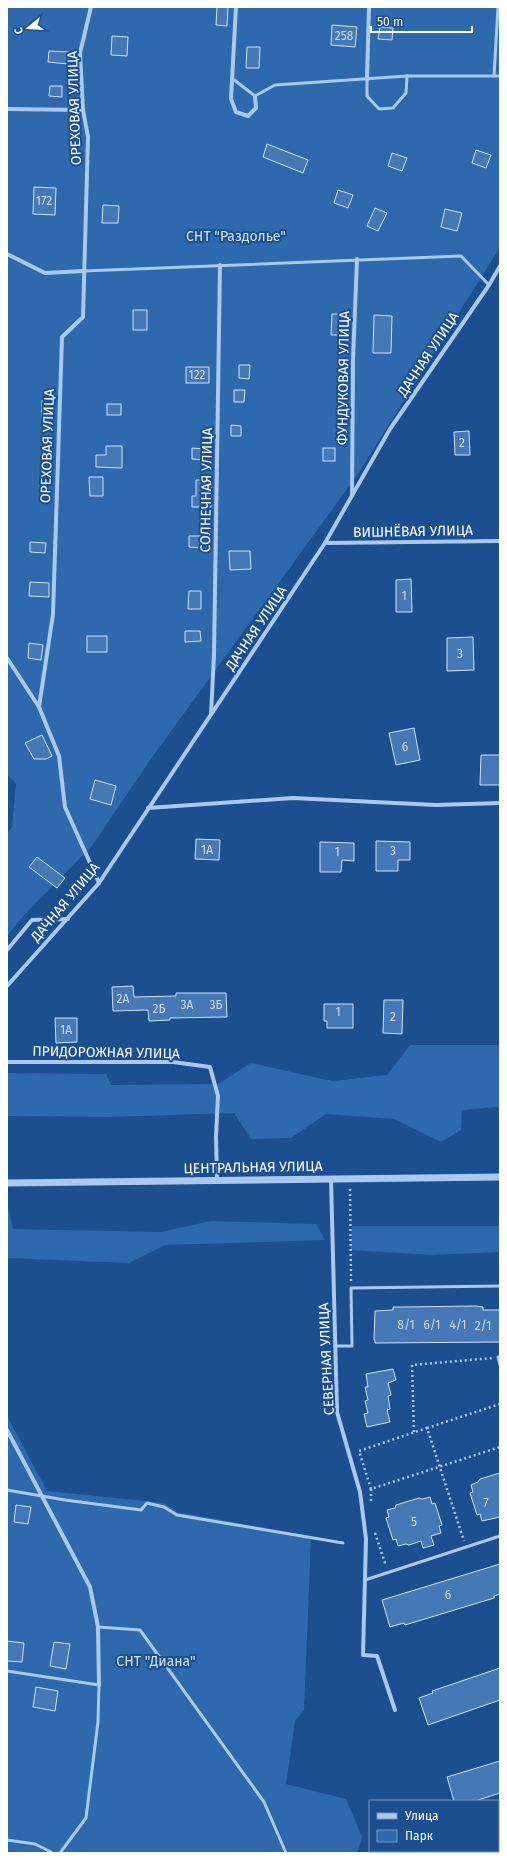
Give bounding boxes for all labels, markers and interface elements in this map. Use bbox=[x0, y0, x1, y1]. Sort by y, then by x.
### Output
north arrow bbox=[8, 8, 48, 48]
scale bar bbox=[371, 8, 472, 34]
text: 50 m bbox=[377, 15, 403, 29]
text: С bbox=[12, 25, 26, 36]
house number: 258 bbox=[335, 29, 354, 43]
street label: ОРЕХОВАЯ УЛИЦА bbox=[64, 51, 85, 165]
house number: 172 bbox=[36, 194, 52, 208]
park label: СНТ "Раздолье" bbox=[186, 228, 286, 245]
street label: ДАЧНАЯ УЛИЦА bbox=[393, 309, 463, 400]
street label: ФУНДУКОВАЯ УЛИЦА bbox=[334, 311, 353, 445]
house number: 122 bbox=[188, 368, 206, 382]
street label: ОРЕХОВАЯ УЛИЦА bbox=[37, 389, 58, 503]
street label: СОЛНЕЧНАЯ УЛИЦА bbox=[197, 427, 216, 553]
house number: 2 bbox=[459, 436, 465, 450]
street label: ВИШНЁВАЯ УЛИЦА bbox=[353, 522, 473, 541]
street label: ДАЧНАЯ УЛИЦА bbox=[221, 583, 291, 674]
house number: 1 bbox=[401, 589, 407, 603]
house number: 3 bbox=[457, 647, 463, 661]
house number: 6 bbox=[402, 740, 408, 754]
house number: 1А bbox=[201, 843, 213, 857]
house number: 3 bbox=[390, 844, 396, 858]
house number: 1 bbox=[334, 845, 340, 859]
street label: ДАЧНАЯ УЛИЦА bbox=[27, 859, 103, 946]
house number: 2А bbox=[117, 992, 130, 1006]
house number: 3А bbox=[181, 998, 194, 1012]
house number: 3Б bbox=[210, 998, 223, 1012]
house number: 2Б bbox=[153, 1002, 165, 1016]
house number: 1 bbox=[335, 1005, 341, 1019]
house number: 2 bbox=[390, 1010, 396, 1024]
house number: 1А bbox=[60, 1023, 72, 1037]
street label: ПРИДОРОЖНАЯ УЛИЦА bbox=[32, 1043, 180, 1062]
street label: ЦЕНТРАЛЬНАЯ УЛИЦА bbox=[183, 1158, 323, 1177]
street label: СЕВЕРНАЯ УЛИЦА bbox=[315, 1302, 338, 1416]
house number: 8/1 bbox=[397, 1318, 415, 1332]
house number: 6/1 bbox=[424, 1318, 440, 1332]
house number: 4/1 bbox=[450, 1318, 466, 1332]
house number: 2/1 bbox=[475, 1319, 491, 1333]
house number: 7 bbox=[483, 1496, 489, 1510]
house number: 5 bbox=[411, 1515, 417, 1529]
house number: 6 bbox=[445, 1588, 451, 1602]
park label: СНТ "Диана" bbox=[116, 1653, 196, 1670]
legend bbox=[369, 1800, 499, 1852]
text: Улица bbox=[405, 1809, 439, 1823]
text: Парк bbox=[405, 1829, 434, 1843]

